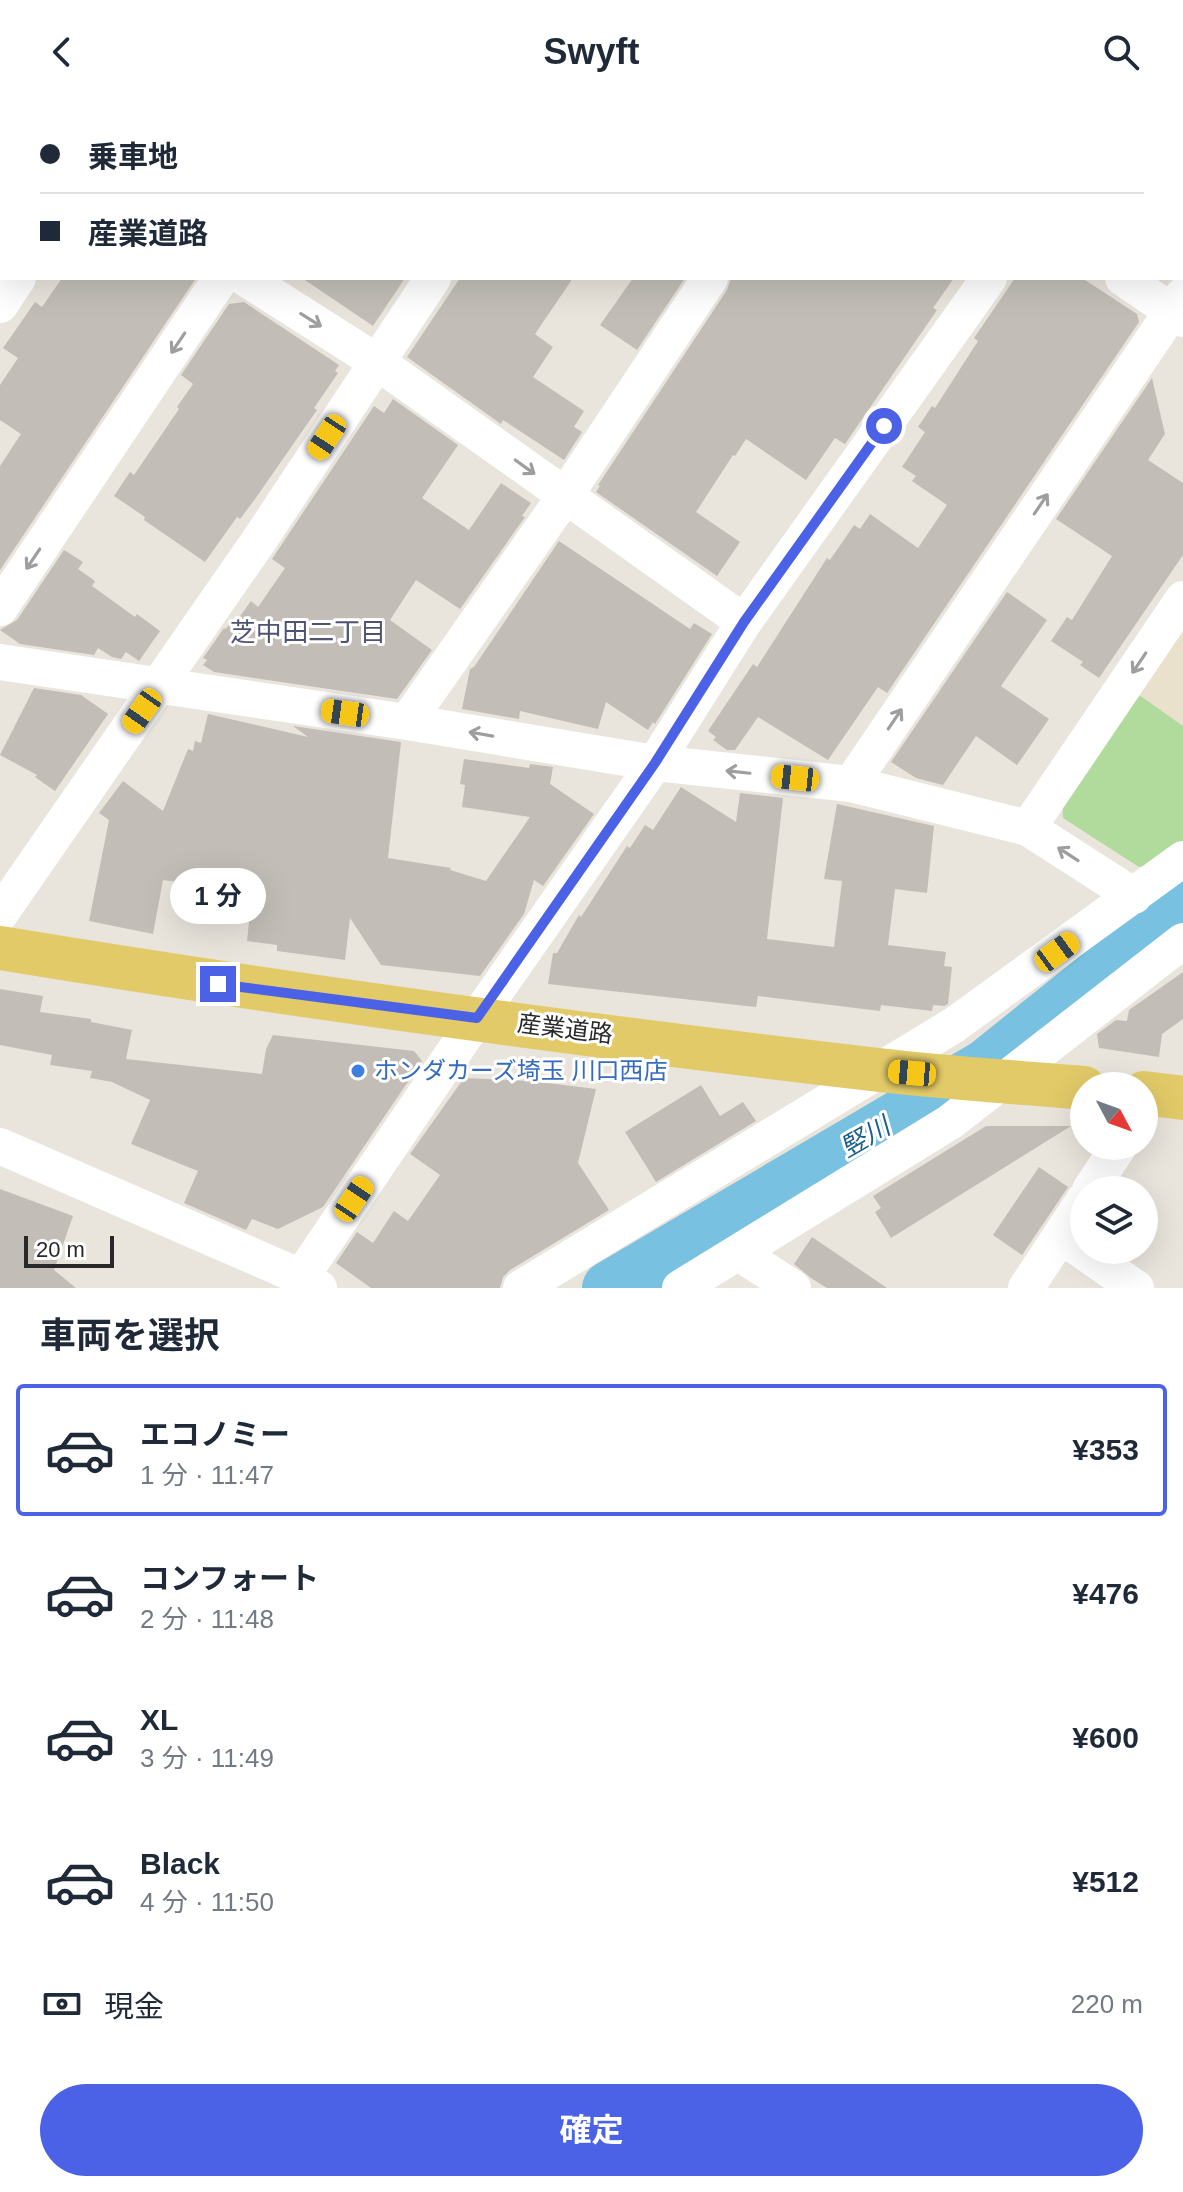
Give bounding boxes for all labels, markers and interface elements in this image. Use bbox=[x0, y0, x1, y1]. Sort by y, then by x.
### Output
icon: back bbox=[40, 30, 84, 74]
icon: search bbox=[1099, 30, 1143, 74]
text: Swyft bbox=[543, 31, 640, 72]
text: 乗車地 bbox=[88, 140, 178, 173]
text: 産業道路 bbox=[88, 217, 208, 250]
one-way arrow bbox=[299, 312, 322, 328]
one-way arrow bbox=[169, 331, 186, 353]
route start bbox=[866, 408, 902, 444]
car bbox=[304, 410, 350, 464]
one-way arrow bbox=[513, 459, 535, 475]
one-way arrow bbox=[1033, 493, 1049, 516]
one-way arrow bbox=[25, 547, 41, 569]
district label: 芝中田二丁目 bbox=[230, 617, 386, 647]
one-way arrow bbox=[1131, 652, 1147, 674]
car bbox=[118, 684, 166, 738]
car bbox=[320, 698, 370, 728]
one-way arrow bbox=[887, 708, 903, 731]
one-way arrow bbox=[468, 726, 494, 741]
one-way arrow bbox=[725, 764, 752, 779]
car bbox=[770, 764, 820, 792]
one-way arrow bbox=[1057, 846, 1080, 862]
callout: 1 分 bbox=[170, 868, 266, 924]
text: 1 分 bbox=[194, 881, 242, 911]
car bbox=[1031, 928, 1083, 976]
route end bbox=[200, 966, 236, 1002]
street label: 産業道路 bbox=[516, 1009, 614, 1048]
place label: ホンダカーズ埼玉 川口西店 bbox=[374, 1057, 667, 1084]
car bbox=[887, 1059, 937, 1087]
marker: ホンダカーズ埼玉 川口西店 bbox=[349, 1062, 367, 1080]
north arrow bbox=[1070, 1072, 1158, 1160]
map controls bbox=[1070, 1072, 1158, 1264]
water label: 竪川 bbox=[835, 1110, 898, 1163]
car bbox=[331, 1172, 377, 1226]
button: layers bbox=[1070, 1176, 1158, 1264]
scale bar bbox=[24, 1232, 114, 1268]
text: 20 m bbox=[36, 1237, 85, 1262]
text: 車両を選択 bbox=[40, 1315, 220, 1356]
icon: car bbox=[44, 1414, 116, 1486]
text: エコノミー bbox=[140, 1418, 290, 1451]
text: ¥353 bbox=[1072, 1433, 1139, 1466]
text: 1 分 · 11:47 bbox=[140, 1460, 274, 1490]
icon: car bbox=[44, 1558, 116, 1630]
text: コンフォート bbox=[140, 1562, 319, 1595]
text: ¥476 bbox=[1072, 1577, 1139, 1610]
text: 2 分 · 11:48 bbox=[140, 1604, 274, 1634]
icon: car bbox=[44, 1702, 116, 1774]
text: XL bbox=[140, 1703, 178, 1736]
text: ¥600 bbox=[1072, 1721, 1139, 1754]
text: 3 分 · 11:49 bbox=[140, 1743, 274, 1773]
icon: car bbox=[44, 1846, 116, 1918]
text: Black bbox=[140, 1847, 220, 1880]
text: ¥512 bbox=[1072, 1865, 1139, 1898]
text: 4 分 · 11:50 bbox=[140, 1887, 274, 1917]
icon: cash bbox=[40, 1982, 84, 2026]
text: 220 m bbox=[1071, 1989, 1143, 2019]
text: 現金 bbox=[104, 1990, 164, 2023]
button: 確定 bbox=[40, 2084, 1143, 2176]

